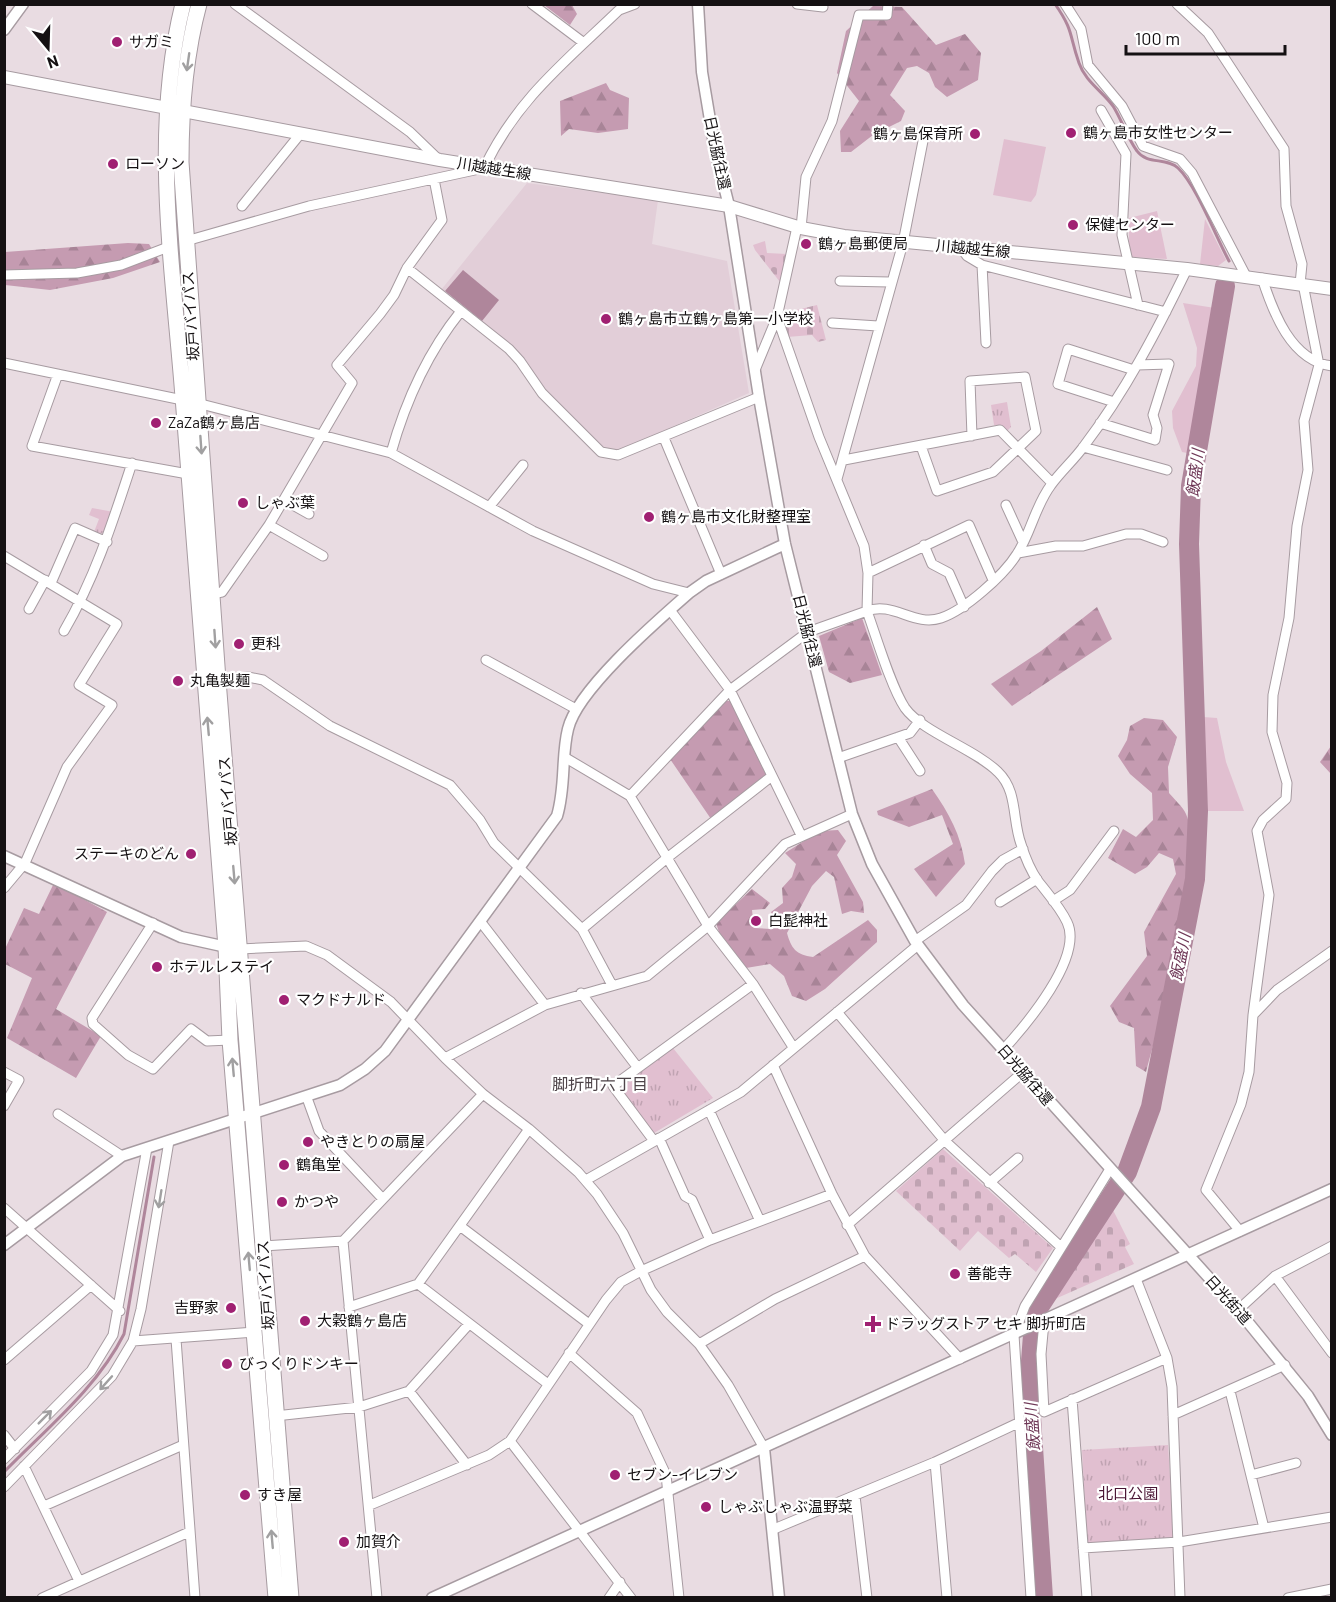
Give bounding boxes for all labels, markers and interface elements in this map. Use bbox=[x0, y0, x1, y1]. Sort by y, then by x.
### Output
north arrow bbox=[18, 18, 78, 78]
scale bar bbox=[1126, 18, 1285, 56]
text: 100 m bbox=[1135, 27, 1180, 49]
place label: サガミ bbox=[129, 32, 174, 50]
marker: サガミ bbox=[110, 35, 124, 49]
one-way arrow bbox=[182, 51, 193, 71]
text: N bbox=[45, 52, 61, 73]
street label: 日光脇往還 bbox=[701, 114, 735, 191]
place label: 鶴ヶ島市女性センター bbox=[1083, 123, 1233, 141]
place label: 鶴ヶ島保育所 bbox=[873, 124, 963, 142]
marker: 鶴ヶ島市女性センター bbox=[1064, 126, 1078, 140]
marker: 鶴ヶ島保育所 bbox=[968, 127, 982, 141]
street label: 川越越生線 bbox=[456, 153, 533, 183]
place label: ローソン bbox=[125, 154, 185, 172]
marker: ローソン bbox=[106, 157, 120, 171]
place label: 保健センター bbox=[1085, 215, 1175, 233]
marker: 保健センター bbox=[1066, 218, 1080, 232]
place label: 鶴ヶ島郵便局 bbox=[818, 234, 908, 252]
street label: 川越越生線 bbox=[935, 236, 1011, 260]
marker: 鶴ヶ島郵便局 bbox=[799, 237, 813, 251]
street label: 坂戸バイパス bbox=[178, 271, 202, 361]
place label: 鶴ヶ島市立鶴ヶ島第一小学校 bbox=[618, 309, 813, 327]
marker: 鶴ヶ島市立鶴ヶ島第一小学校 bbox=[599, 312, 613, 326]
place label: ZaZa鶴ヶ島店 bbox=[168, 413, 260, 431]
marker: ZaZa鶴ヶ島店 bbox=[149, 416, 163, 430]
one-way arrow bbox=[195, 434, 206, 454]
water label: 飯盛川 bbox=[1182, 446, 1207, 498]
place label: しゃぶ葉 bbox=[255, 493, 315, 511]
marker: しゃぶ葉 bbox=[236, 496, 250, 510]
place label: 鶴ヶ島市文化財整理室 bbox=[661, 507, 811, 525]
marker: 鶴ヶ島市文化財整理室 bbox=[642, 510, 656, 524]
street label: 日光脇往還 bbox=[790, 592, 826, 669]
one-way arrow bbox=[210, 629, 221, 649]
place label: 更科 bbox=[251, 634, 281, 652]
marker: 更科 bbox=[232, 637, 246, 651]
place label: 丸亀製麺 bbox=[190, 671, 250, 689]
marker: 丸亀製麺 bbox=[171, 674, 185, 688]
one-way arrow bbox=[202, 716, 213, 736]
street label: 坂戸バイパス bbox=[214, 756, 240, 847]
place label: ステーキのどん bbox=[74, 844, 179, 862]
marker: ステーキのどん bbox=[184, 847, 198, 861]
one-way arrow bbox=[229, 865, 240, 885]
place label: 白髭神社 bbox=[768, 911, 828, 929]
marker: 白髭神社 bbox=[749, 914, 763, 928]
water label: 飯盛川 bbox=[1166, 930, 1194, 982]
place label: ホテルレステイ bbox=[169, 957, 274, 975]
marker: ホテルレステイ bbox=[150, 960, 164, 974]
place label: マクドナルド bbox=[296, 990, 386, 1008]
marker: マクドナルド bbox=[277, 993, 291, 1007]
street label: 日光脇往還 bbox=[994, 1040, 1057, 1109]
one-way arrow bbox=[227, 1057, 238, 1077]
district label: 脚折町六丁目 bbox=[552, 1074, 648, 1093]
place label: やきとりの扇屋 bbox=[320, 1132, 425, 1150]
marker: やきとりの扇屋 bbox=[301, 1135, 315, 1149]
place label: 鶴亀堂 bbox=[296, 1155, 341, 1173]
marker: 鶴亀堂 bbox=[277, 1158, 291, 1172]
one-way arrow bbox=[154, 1188, 165, 1208]
place label: かつや bbox=[294, 1192, 339, 1210]
marker: かつや bbox=[275, 1195, 289, 1209]
street label: 坂戸バイパス bbox=[253, 1240, 277, 1330]
one-way arrow bbox=[243, 1252, 254, 1272]
place label: 善能寺 bbox=[967, 1264, 1012, 1282]
marker: 善能寺 bbox=[948, 1267, 962, 1281]
street label: 日光街道 bbox=[1202, 1271, 1256, 1328]
place label: 吉野家 bbox=[174, 1298, 219, 1316]
marker: 吉野家 bbox=[224, 1301, 238, 1315]
place label: 大穀鶴ヶ島店 bbox=[317, 1311, 407, 1329]
marker: 大穀鶴ヶ島店 bbox=[298, 1314, 312, 1328]
place label: ドラッグストア セキ 脚折町店 bbox=[885, 1314, 1086, 1332]
marker: ドラッグストア セキ 脚折町店 bbox=[866, 1317, 880, 1331]
place label: びっくりドンキー bbox=[239, 1354, 359, 1372]
marker: びっくりドンキー bbox=[220, 1357, 234, 1371]
one-way arrow bbox=[99, 1375, 113, 1390]
water label: 飯盛川 bbox=[1020, 1400, 1043, 1452]
one-way arrow bbox=[38, 1410, 53, 1425]
place label: セブン-イレブン bbox=[627, 1465, 738, 1483]
marker: セブン-イレブン bbox=[608, 1468, 622, 1482]
park label: 北口公園 bbox=[1098, 1484, 1158, 1502]
place label: すき屋 bbox=[257, 1485, 302, 1503]
marker: すき屋 bbox=[238, 1488, 252, 1502]
place label: しゃぶしゃぶ温野菜 bbox=[718, 1497, 853, 1515]
marker: しゃぶしゃぶ温野菜 bbox=[699, 1500, 713, 1514]
one-way arrow bbox=[266, 1530, 277, 1550]
place label: 加賀介 bbox=[356, 1532, 401, 1550]
marker: 加賀介 bbox=[337, 1535, 351, 1549]

